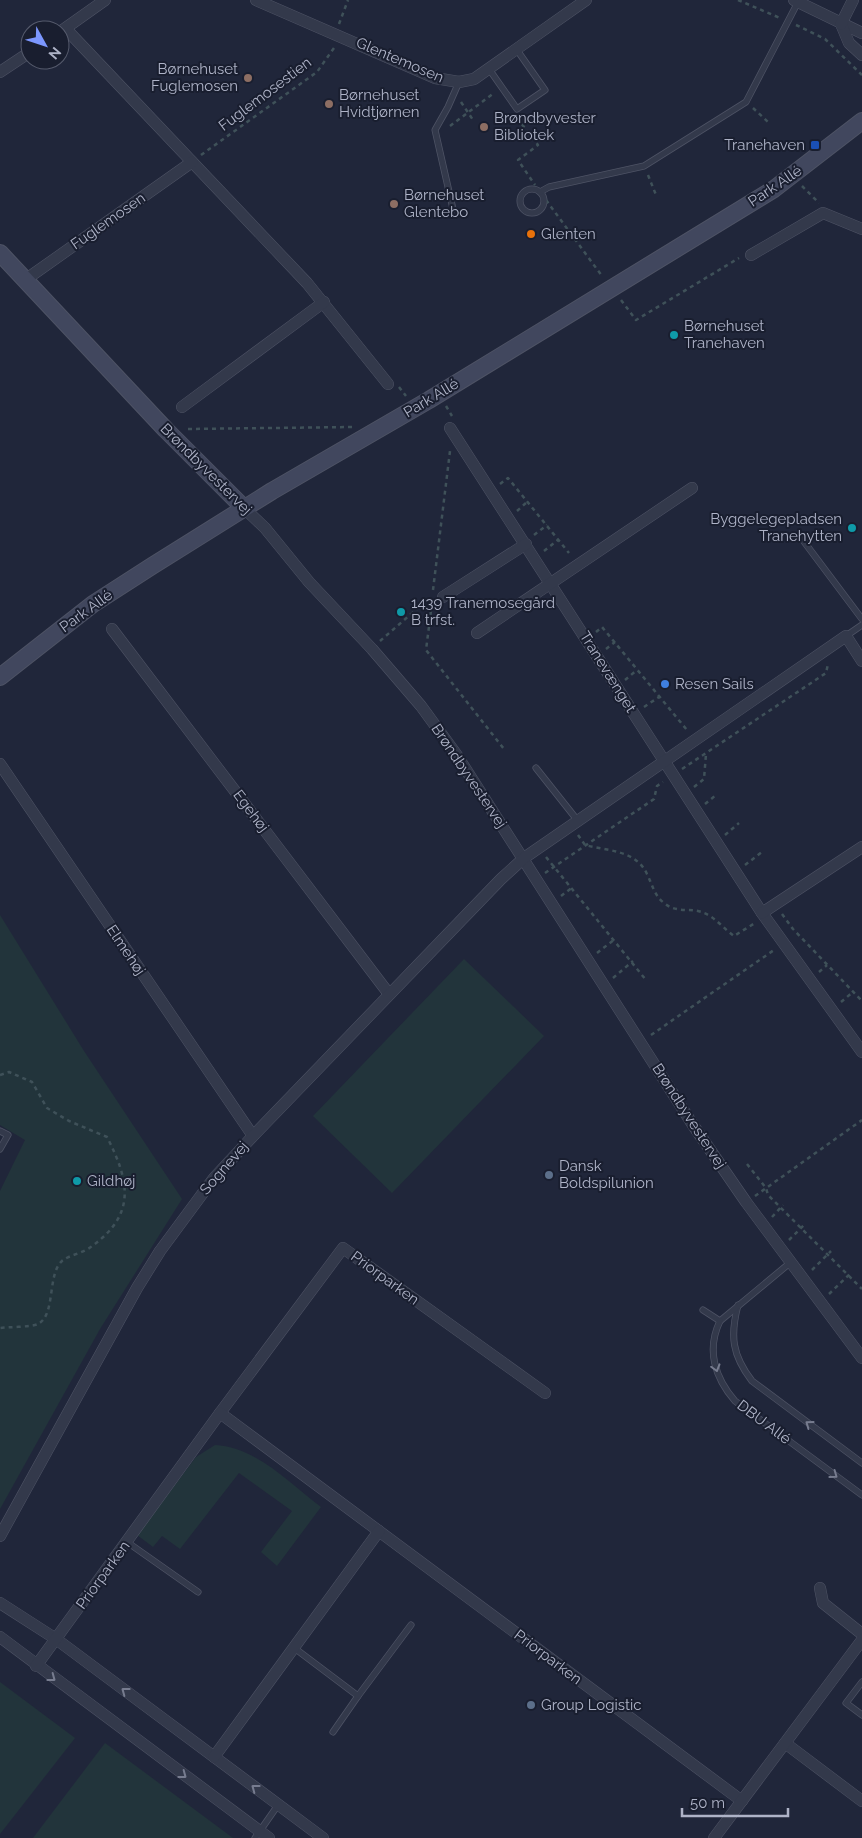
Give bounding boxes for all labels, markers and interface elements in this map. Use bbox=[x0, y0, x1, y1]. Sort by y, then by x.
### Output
north arrow bbox=[20, 20, 70, 70]
street label: Glentemosen bbox=[353, 33, 447, 87]
text: N bbox=[45, 44, 65, 63]
street label: Fuglemosestien bbox=[215, 53, 315, 135]
place label: Børnehuset Fuglemosen bbox=[151, 60, 238, 95]
marker: Børnehuset Fuglemosen bbox=[242, 72, 254, 84]
place label: Børnehuset Hvidtjørnen bbox=[339, 86, 420, 121]
marker: Børnehuset Hvidtjørnen bbox=[323, 98, 335, 110]
place label: Brøndbyvester Bibliotek bbox=[494, 109, 597, 144]
marker: Brøndbyvester Bibliotek bbox=[478, 121, 490, 133]
place label: Tranehaven bbox=[724, 136, 805, 154]
marker: Tranehaven bbox=[809, 139, 821, 151]
street label: Park Allé bbox=[745, 161, 806, 211]
place label: Børnehuset Glentebo bbox=[404, 186, 484, 221]
street label: Fuglemosen bbox=[67, 189, 149, 253]
marker: Børnehuset Glentebo bbox=[388, 198, 400, 210]
place label: Glenten bbox=[541, 225, 596, 243]
marker: Glenten bbox=[525, 228, 537, 240]
place label: Børnehuset Tranehaven bbox=[684, 317, 765, 352]
marker: Børnehuset Tranehaven bbox=[668, 329, 680, 341]
street label: Park Allé bbox=[400, 374, 462, 421]
street label: Brøndbyvestervej bbox=[157, 420, 255, 518]
place label: Byggelegepladsen Tranehytten bbox=[710, 510, 842, 545]
marker: Byggelegepladsen Tranehytten bbox=[846, 522, 858, 534]
street label: Park Allé bbox=[56, 586, 116, 636]
place label: 1439 Tranemosegård B trfst. bbox=[411, 594, 555, 629]
marker: 1439 Tranemosegård B trfst. bbox=[395, 606, 407, 618]
street label: Tranevænget bbox=[576, 628, 640, 716]
place label: Resen Sails bbox=[675, 675, 754, 693]
marker: Resen Sails bbox=[659, 678, 671, 690]
street label: Brøndbyvestervej bbox=[427, 720, 511, 832]
street label: Egehøj bbox=[229, 786, 273, 836]
street label: Elmehøj bbox=[103, 921, 149, 979]
street label: Brøndbyvestervej bbox=[648, 1060, 730, 1172]
street label: Sognevej bbox=[196, 1138, 252, 1198]
place label: Dansk Boldspilunion bbox=[559, 1157, 654, 1192]
marker: Dansk Boldspilunion bbox=[543, 1169, 555, 1181]
place label: Gildhøj bbox=[87, 1172, 135, 1190]
marker: Gildhøj bbox=[71, 1175, 83, 1187]
street label: Priorparken bbox=[347, 1247, 423, 1309]
one-way arrow bbox=[711, 1364, 721, 1372]
street label: DBU Allé bbox=[734, 1396, 795, 1448]
one-way arrow bbox=[805, 1421, 815, 1430]
one-way arrow bbox=[828, 1469, 838, 1478]
street label: Priorparken bbox=[72, 1537, 134, 1613]
street label: Priorparken bbox=[511, 1626, 585, 1688]
one-way arrow bbox=[46, 1672, 56, 1681]
one-way arrow bbox=[121, 1688, 131, 1697]
place label: Group Logistic bbox=[541, 1696, 642, 1714]
marker: Group Logistic bbox=[525, 1699, 537, 1711]
one-way arrow bbox=[177, 1769, 186, 1777]
one-way arrow bbox=[251, 1785, 261, 1794]
scale bar bbox=[682, 1786, 788, 1818]
text: 50 m bbox=[690, 1794, 725, 1812]

